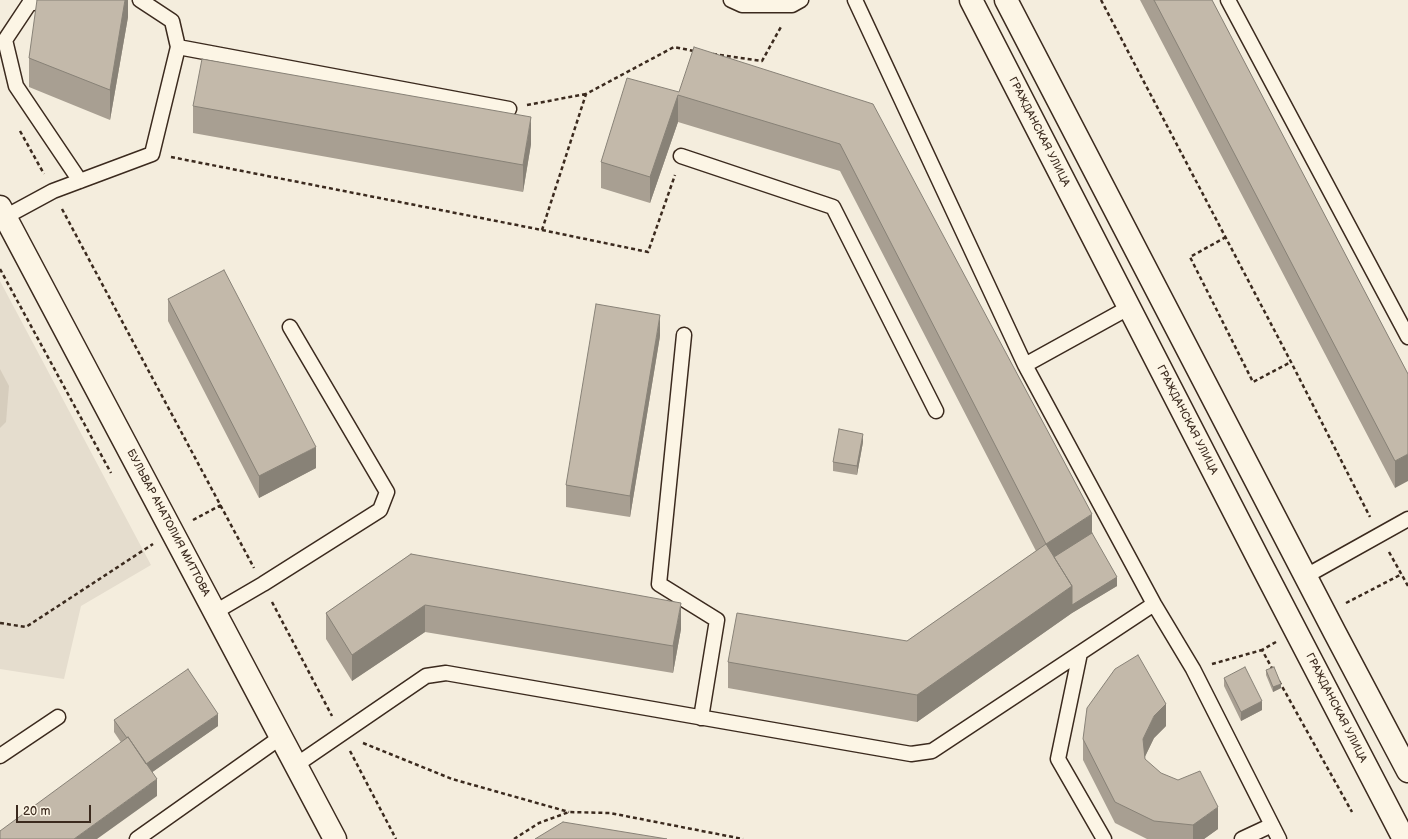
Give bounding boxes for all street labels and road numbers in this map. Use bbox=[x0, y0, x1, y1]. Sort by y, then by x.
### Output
street label: ГРАЖДАНСКАЯ УЛИЦА bbox=[1006, 75, 1072, 189]
street label: ГРАЖДАНСКАЯ УЛИЦА bbox=[1154, 363, 1220, 477]
street label: БУЛЬВАР АНАТОЛИЯ МИТТОВА bbox=[124, 447, 212, 599]
street label: ГРАЖДАНСКАЯ УЛИЦА bbox=[1303, 651, 1369, 765]

